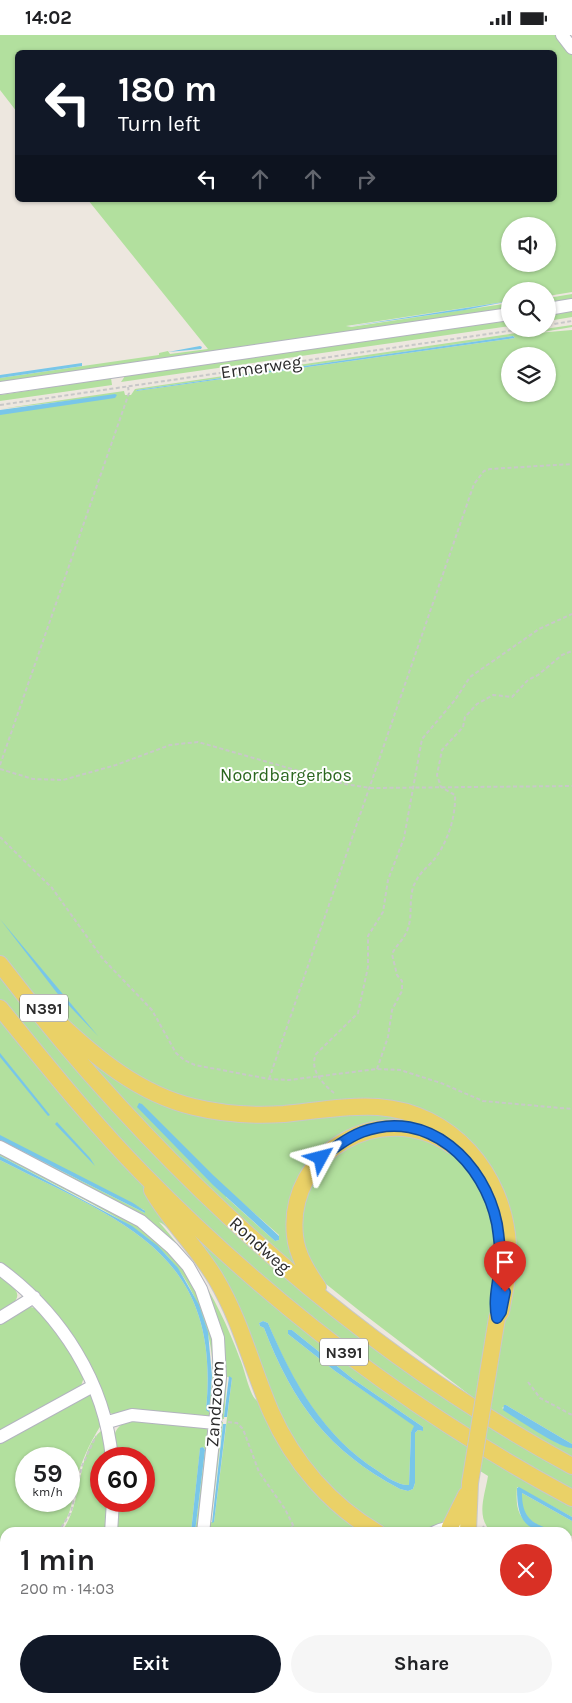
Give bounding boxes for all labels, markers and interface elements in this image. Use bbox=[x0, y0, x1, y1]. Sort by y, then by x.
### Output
text: 14:02 bbox=[25, 7, 72, 29]
text: 180 m bbox=[118, 69, 217, 110]
icon: left bbox=[35, 70, 100, 135]
text: Turn left bbox=[118, 111, 201, 137]
icon: left bbox=[193, 165, 221, 193]
icon: ahead bbox=[246, 165, 274, 193]
icon: ahead bbox=[299, 165, 327, 193]
icon: right bbox=[352, 165, 380, 193]
map controls bbox=[501, 217, 556, 402]
button: sound bbox=[501, 217, 556, 272]
button: search bbox=[501, 282, 556, 337]
button: layers bbox=[501, 347, 556, 402]
street label: Ermerweg bbox=[219, 350, 303, 384]
park label: Noordbargerbos bbox=[220, 764, 352, 786]
road number: N391 bbox=[20, 995, 68, 1021]
position arrow bbox=[294, 1131, 346, 1183]
street label: Rondweg bbox=[225, 1212, 295, 1278]
pin bbox=[484, 1241, 526, 1292]
icon: arrive bbox=[491, 1248, 519, 1276]
road number: N391 bbox=[320, 1339, 368, 1365]
street label: Zandzoom bbox=[201, 1360, 229, 1448]
speed limit sign: 60 bbox=[90, 1447, 155, 1512]
text: 59 bbox=[33, 1459, 62, 1488]
text: km/h bbox=[32, 1485, 63, 1499]
text: 1 min bbox=[20, 1542, 95, 1578]
button: close bbox=[500, 1544, 552, 1596]
text: 200 m · 14:03 bbox=[20, 1579, 114, 1598]
button: Exit bbox=[20, 1635, 281, 1693]
button: Share bbox=[291, 1635, 552, 1693]

